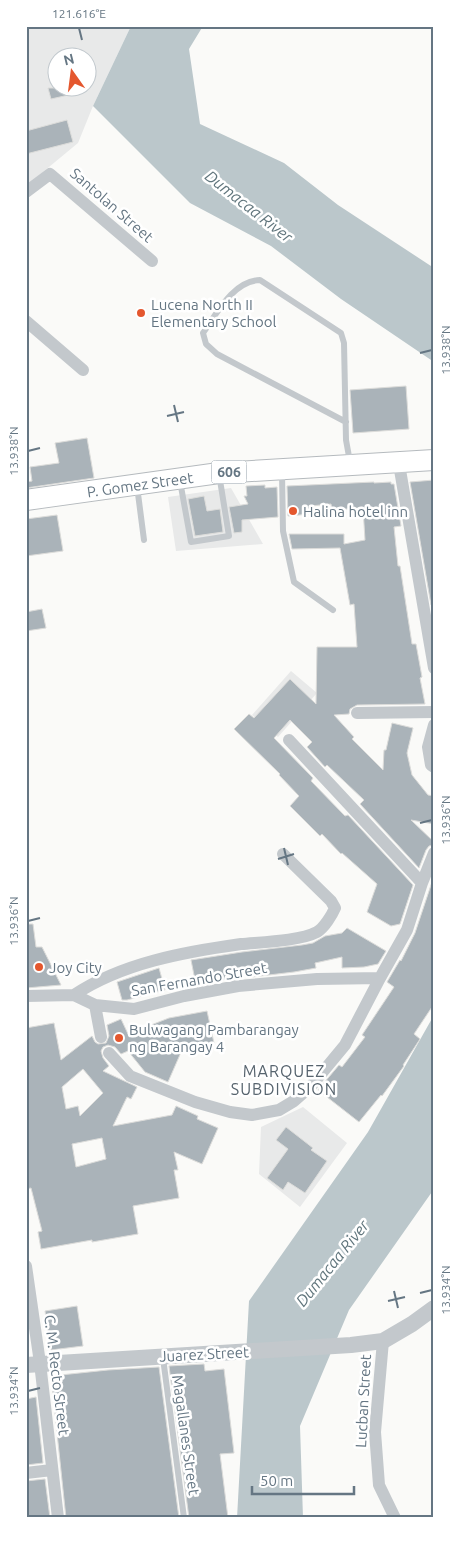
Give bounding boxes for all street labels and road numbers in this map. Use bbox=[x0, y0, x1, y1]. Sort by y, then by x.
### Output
street label: Santolan Street bbox=[67, 164, 157, 246]
road number: 606 bbox=[212, 461, 246, 484]
street label: P. Gomez Street bbox=[86, 468, 194, 500]
street label: San Fernando Street bbox=[130, 959, 268, 999]
street label: C. M. Recto Street bbox=[41, 1314, 73, 1436]
street label: Juarez Street bbox=[159, 1343, 249, 1365]
street label: Lucban Street bbox=[352, 1354, 374, 1448]
street label: Magallanes Street bbox=[169, 1374, 203, 1496]

